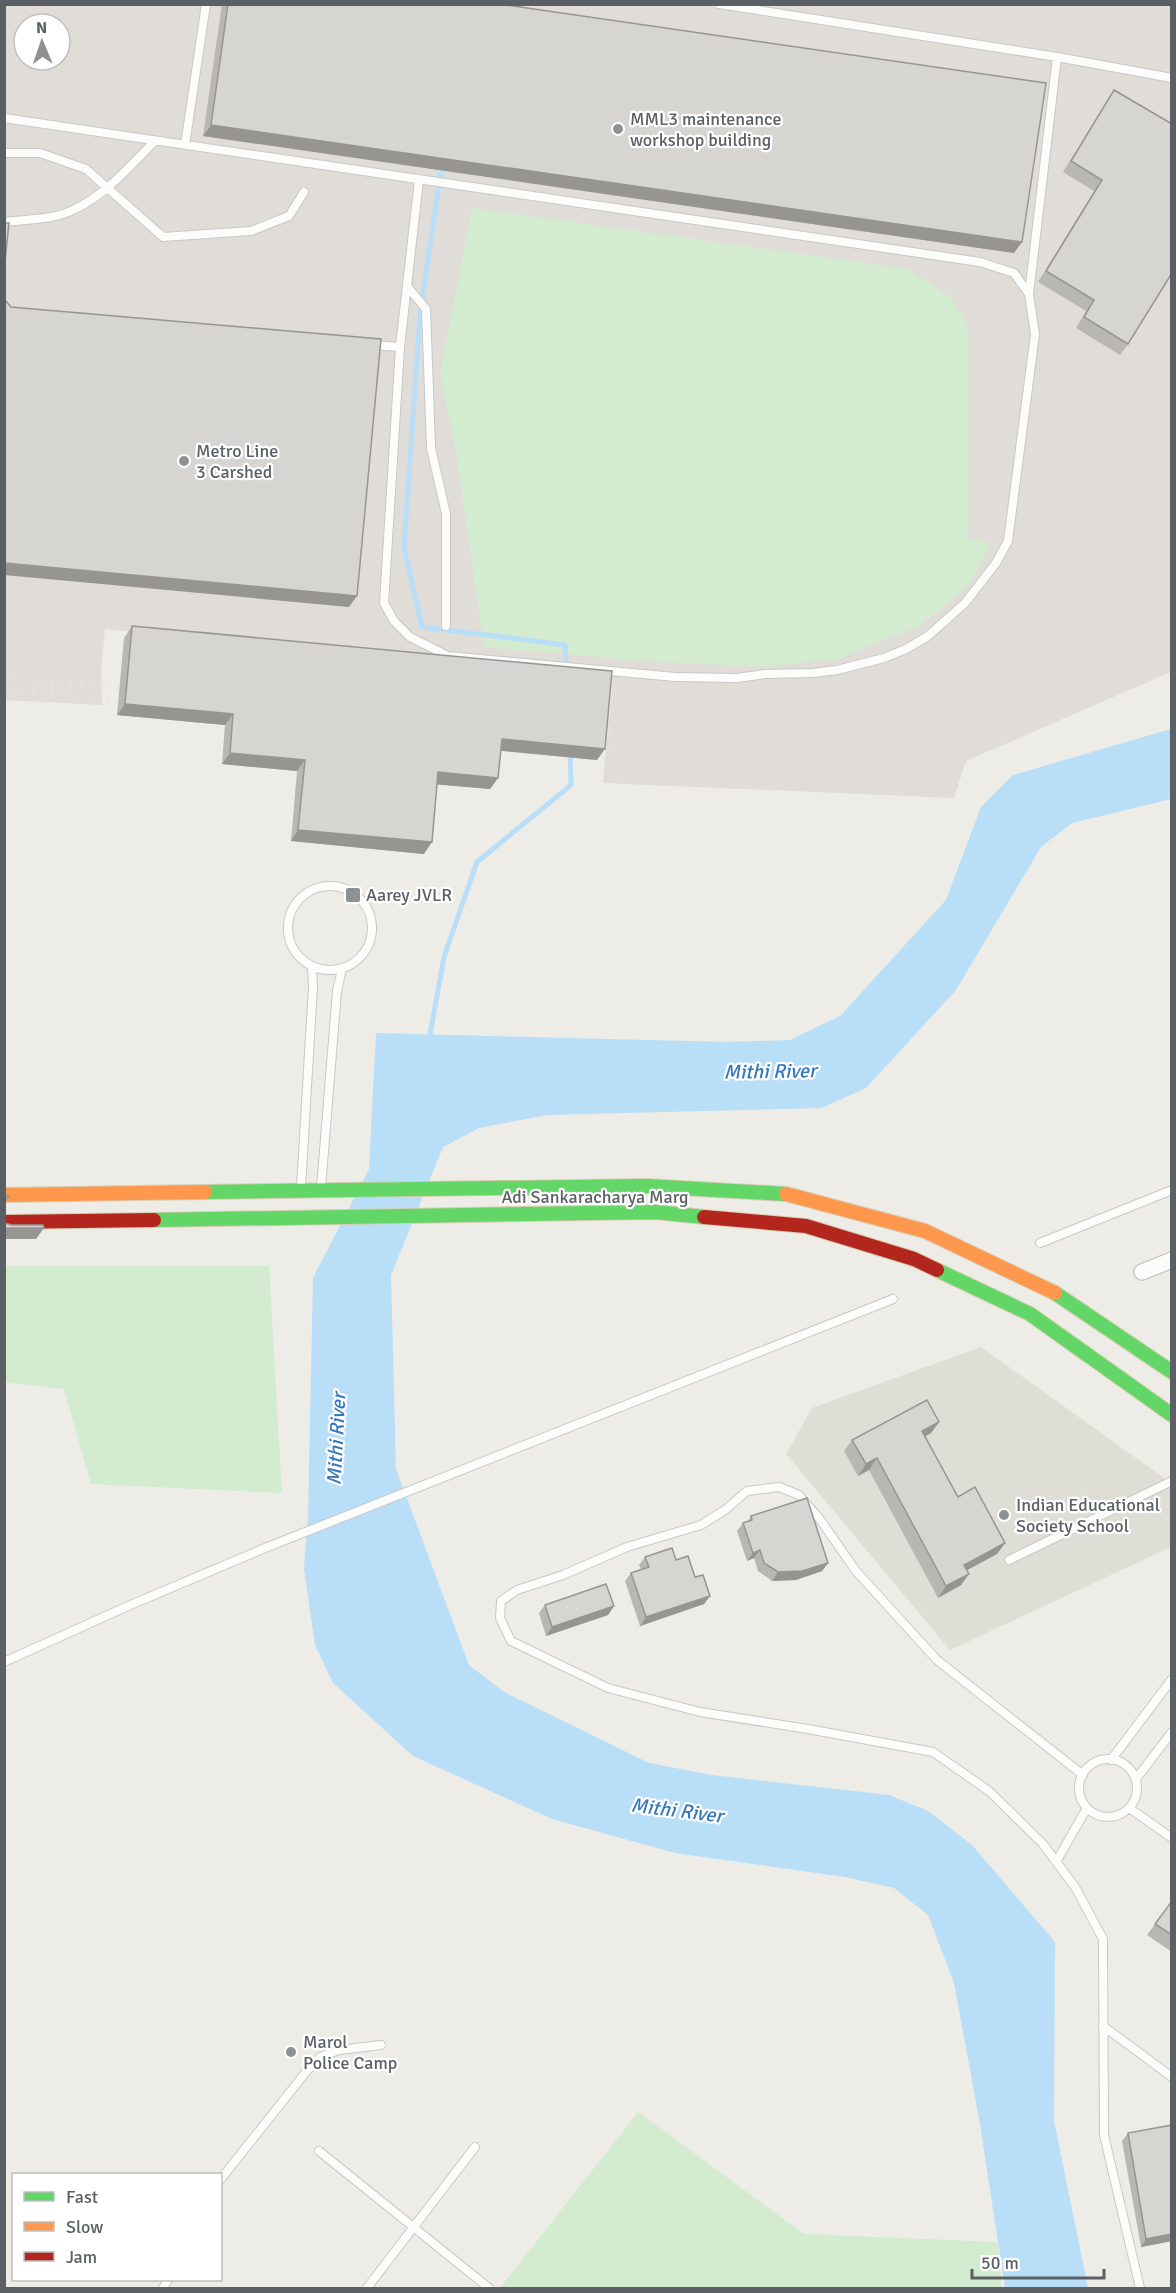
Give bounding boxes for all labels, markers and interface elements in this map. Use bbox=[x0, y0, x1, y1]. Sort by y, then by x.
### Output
north arrow bbox=[12, 12, 72, 72]
text: N bbox=[36, 18, 47, 38]
place label: MML3 maintenance workshop building bbox=[630, 108, 781, 151]
marker: MML3 maintenance workshop building bbox=[611, 122, 625, 136]
place label: Metro Line 3 Carshed bbox=[196, 440, 278, 483]
marker: Metro Line 3 Carshed bbox=[177, 454, 191, 468]
place label: Aarey JVLR bbox=[366, 884, 452, 906]
marker: Aarey JVLR bbox=[344, 886, 362, 904]
water label: Mithi River bbox=[723, 1058, 819, 1085]
street label: Adi Sankaracharya Marg bbox=[501, 1186, 689, 1208]
water label: Mithi River bbox=[322, 1389, 352, 1486]
place label: Indian Educational Society School bbox=[1016, 1494, 1160, 1537]
marker: Indian Educational Society School bbox=[997, 1508, 1011, 1522]
water label: Mithi River bbox=[629, 1792, 727, 1829]
place label: Marol Police Camp bbox=[303, 2031, 397, 2074]
marker: Marol Police Camp bbox=[284, 2045, 298, 2059]
legend bbox=[12, 2173, 222, 2281]
text: Fast bbox=[66, 2186, 98, 2208]
text: Slow bbox=[66, 2216, 103, 2238]
scale bar bbox=[972, 2242, 1104, 2280]
text: Jam bbox=[66, 2246, 97, 2268]
text: 50 m bbox=[981, 2252, 1019, 2274]

